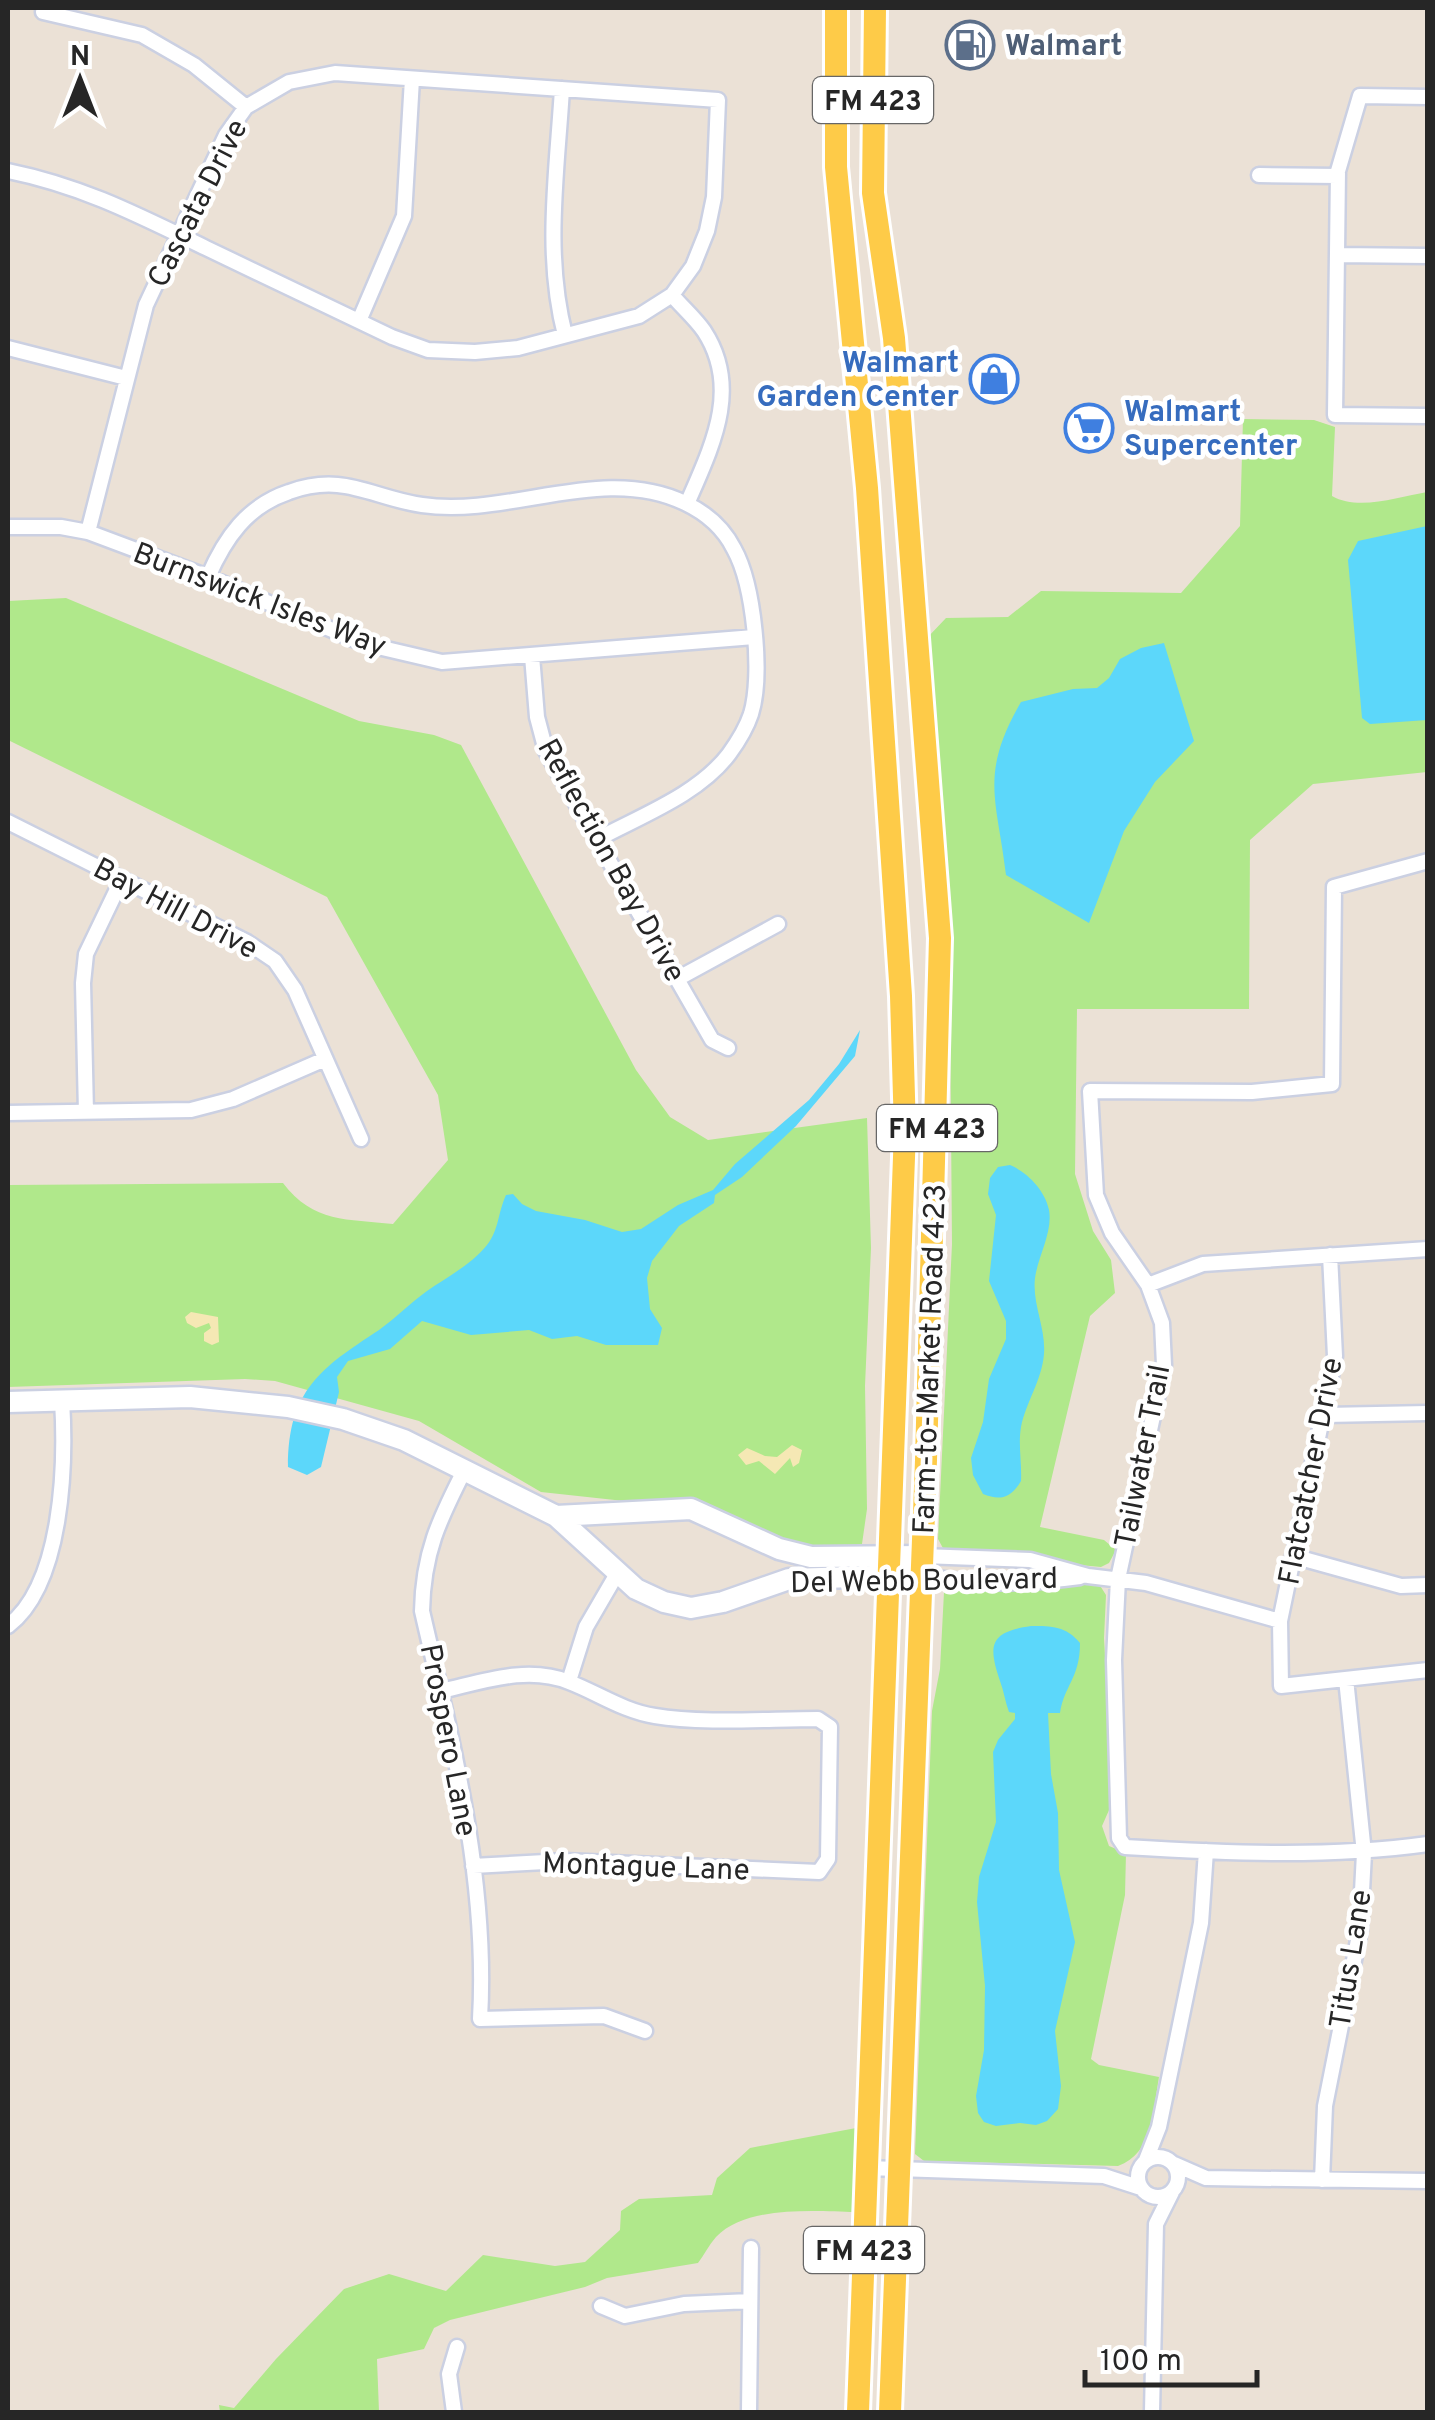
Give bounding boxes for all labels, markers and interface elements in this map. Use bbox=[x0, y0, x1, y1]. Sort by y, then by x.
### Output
fuel station icon: Walmart bbox=[944, 19, 996, 71]
place label: Walmart bbox=[1005, 29, 1122, 66]
north arrow bbox=[30, 30, 130, 130]
text: N bbox=[70, 40, 90, 76]
road number: FM 423 bbox=[813, 77, 933, 123]
street label: Cascata Drive bbox=[141, 114, 257, 294]
place label: Walmart Garden Center bbox=[756, 346, 959, 417]
shop icon: Walmart Garden Center bbox=[968, 353, 1020, 405]
place label: Walmart Supercenter bbox=[1124, 395, 1298, 466]
supermarket icon: Walmart Supercenter bbox=[1063, 402, 1115, 454]
street label: Burnswick Isles Way bbox=[127, 536, 391, 667]
street label: Reflection Bay Drive bbox=[528, 733, 692, 989]
street label: Bay Hill Drive bbox=[86, 851, 263, 969]
road number: FM 423 bbox=[877, 1105, 997, 1151]
street label: Farm-to-Market Road 423 bbox=[907, 1183, 956, 1535]
street label: Flatcatcher Drive bbox=[1272, 1355, 1353, 1588]
street label: Tailwater Trail bbox=[1109, 1362, 1180, 1551]
street label: Del Webb Boulevard bbox=[790, 1562, 1058, 1603]
street label: Prospero Lane bbox=[410, 1641, 483, 1840]
street label: Montague Lane bbox=[541, 1846, 750, 1891]
street label: Titus Lane bbox=[1323, 1887, 1382, 2031]
road number: FM 423 bbox=[804, 2227, 924, 2273]
scale bar bbox=[1085, 2325, 1258, 2387]
text: 100 m bbox=[1100, 2344, 1182, 2381]

